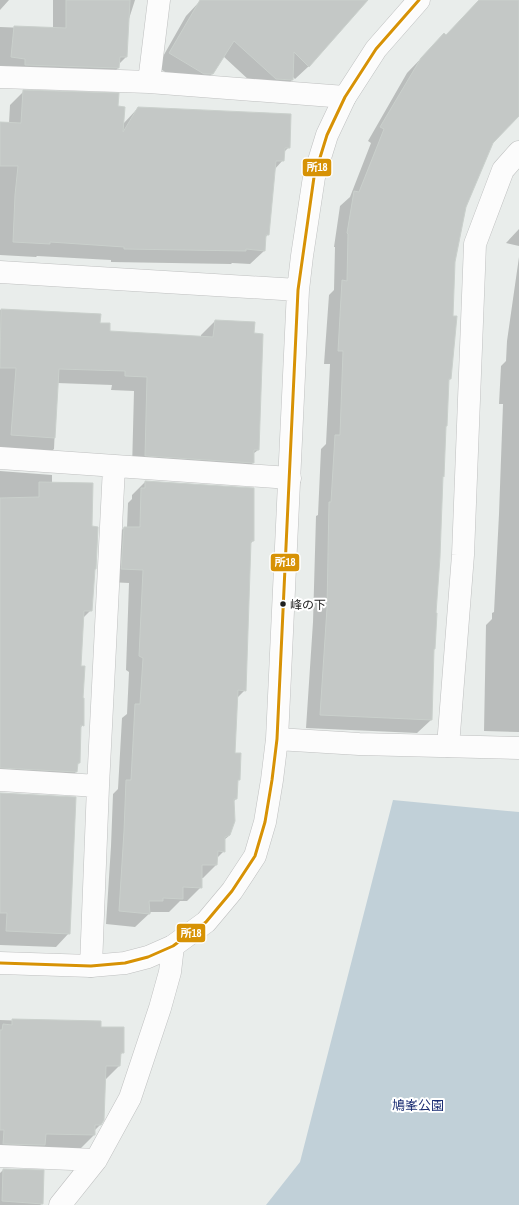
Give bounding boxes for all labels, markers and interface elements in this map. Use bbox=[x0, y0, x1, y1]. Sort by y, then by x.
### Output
line badge: 所18 bbox=[302, 158, 332, 177]
text: 所18 bbox=[306, 160, 328, 174]
line badge: 所18 bbox=[270, 553, 300, 572]
text: 所18 bbox=[274, 555, 296, 569]
place label: 峰の下 bbox=[290, 597, 326, 613]
marker: 峰の下 bbox=[278, 599, 288, 609]
line badge: 所18 bbox=[176, 923, 206, 943]
text: 所18 bbox=[180, 926, 202, 940]
park label: 鳩峯公園 bbox=[392, 1097, 444, 1114]

